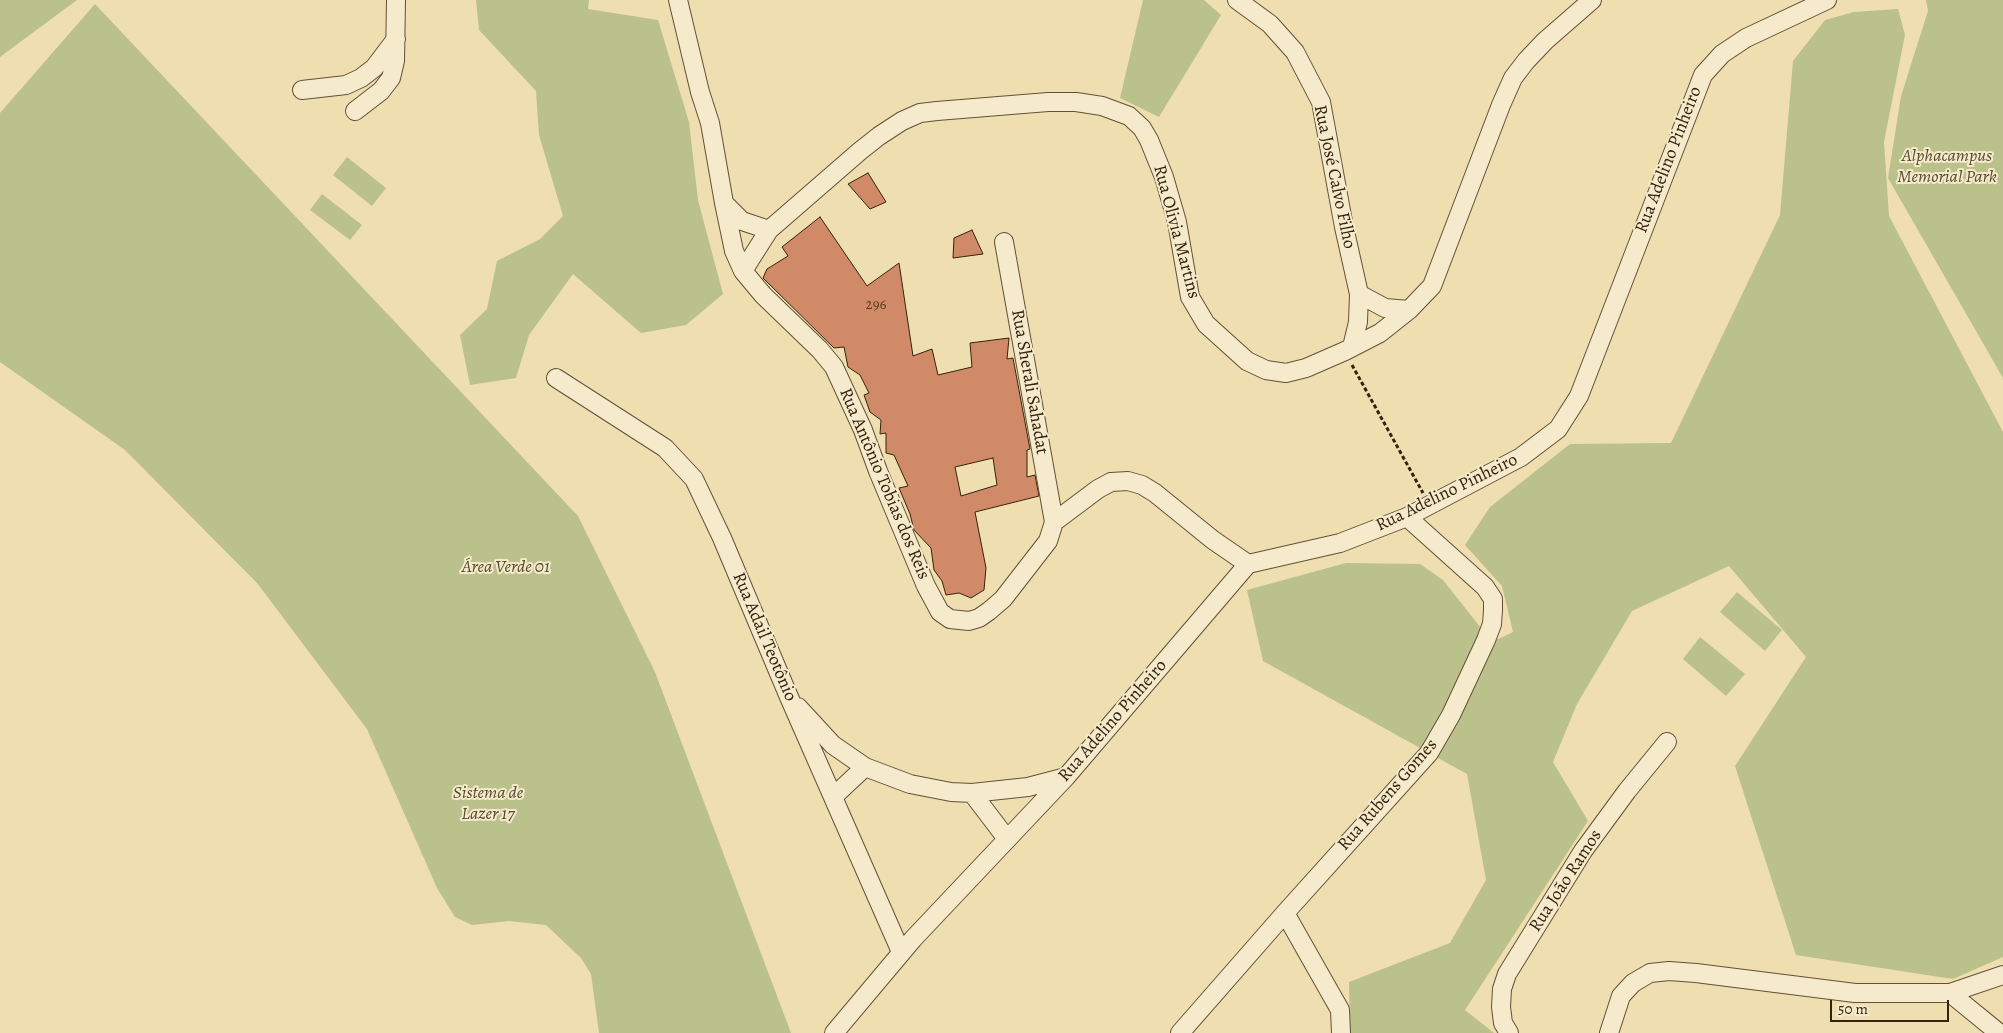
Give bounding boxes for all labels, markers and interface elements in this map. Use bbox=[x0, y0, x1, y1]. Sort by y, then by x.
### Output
street label: Rua Adelino Pinheiro bbox=[1631, 84, 1707, 236]
street label: Rua José Calvo Filho bbox=[1308, 103, 1360, 251]
park label: Alphacampus Memorial Park bbox=[1897, 146, 1997, 188]
street label: Rua Olivia Martins bbox=[1148, 163, 1204, 301]
house number: 296 bbox=[866, 296, 886, 314]
street label: Rua Sherali Sahadat bbox=[1006, 308, 1052, 456]
street label: Rua Antônio Tobias dos Reis bbox=[834, 385, 934, 583]
street label: Rua Adelino Pinheiro bbox=[1373, 449, 1521, 537]
park label: Área Verde 01 bbox=[462, 557, 550, 579]
street label: Rua Adail Teotônio bbox=[727, 569, 801, 705]
street label: Rua Adelino Pinheiro bbox=[1054, 655, 1172, 787]
street label: Rua Rubens Gomes bbox=[1334, 735, 1442, 855]
park label: Sistema de Lazer 17 bbox=[453, 783, 523, 826]
street label: Rua João Ramos bbox=[1525, 826, 1607, 936]
scale bar bbox=[1833, 990, 1952, 1022]
text: 50 m bbox=[1838, 999, 1868, 1019]

